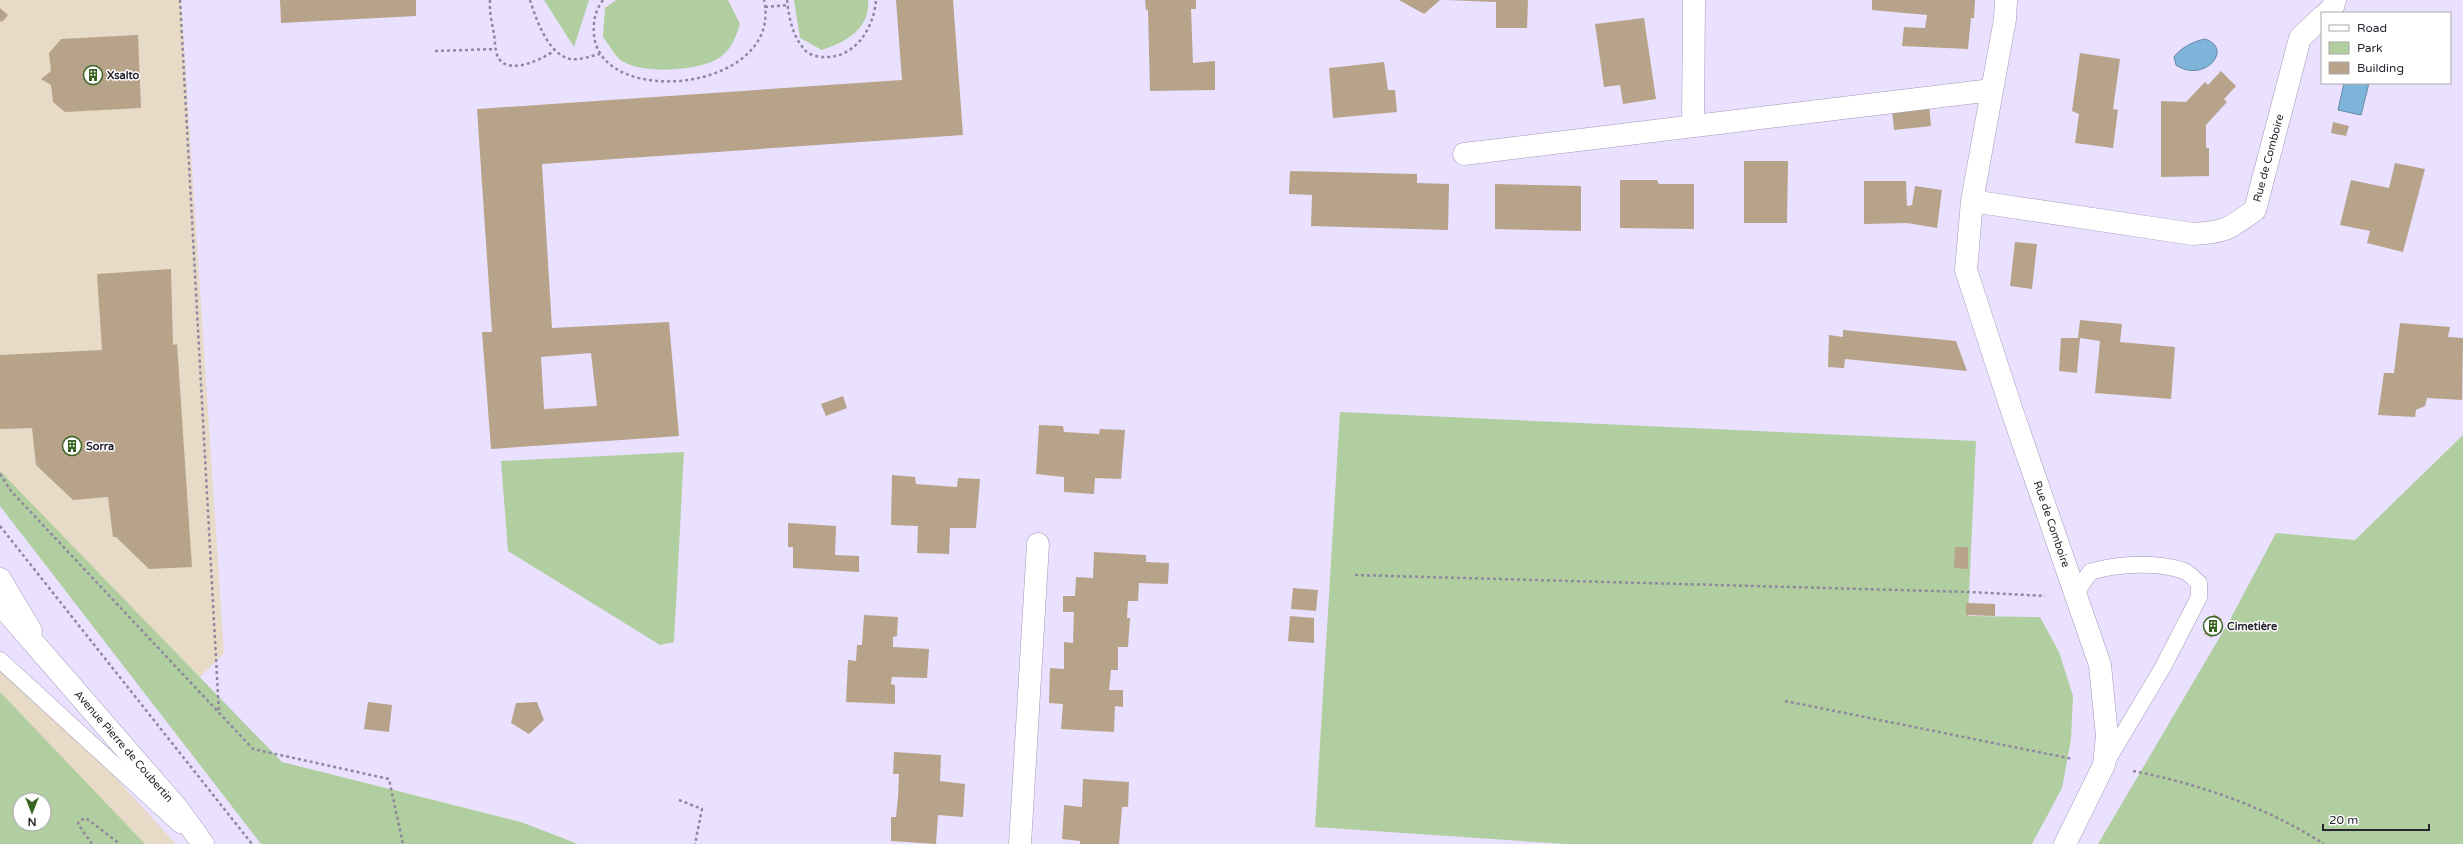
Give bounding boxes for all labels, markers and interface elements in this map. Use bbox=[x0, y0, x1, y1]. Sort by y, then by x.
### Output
legend bbox=[2321, 12, 2451, 84]
text: Road bbox=[2357, 21, 2387, 35]
text: Park bbox=[2357, 41, 2383, 55]
text: Building bbox=[2357, 61, 2404, 75]
building icon: Xsalto bbox=[82, 64, 104, 86]
place label: Xsalto bbox=[107, 69, 140, 82]
street label: Rue de Comboire bbox=[2250, 113, 2286, 204]
building icon: Sorra bbox=[61, 435, 83, 457]
place label: Sorra bbox=[86, 440, 114, 453]
street label: Rue de Comboire bbox=[2031, 479, 2072, 569]
building icon: Cimetière bbox=[2202, 615, 2224, 637]
place label: Cimetière bbox=[2227, 620, 2278, 633]
street label: Avenue Pierre de Coubertin bbox=[72, 688, 176, 805]
north arrow bbox=[12, 792, 52, 832]
scale bar bbox=[2323, 806, 2429, 832]
text: 20 m bbox=[2329, 813, 2358, 827]
text: N bbox=[28, 815, 36, 828]

